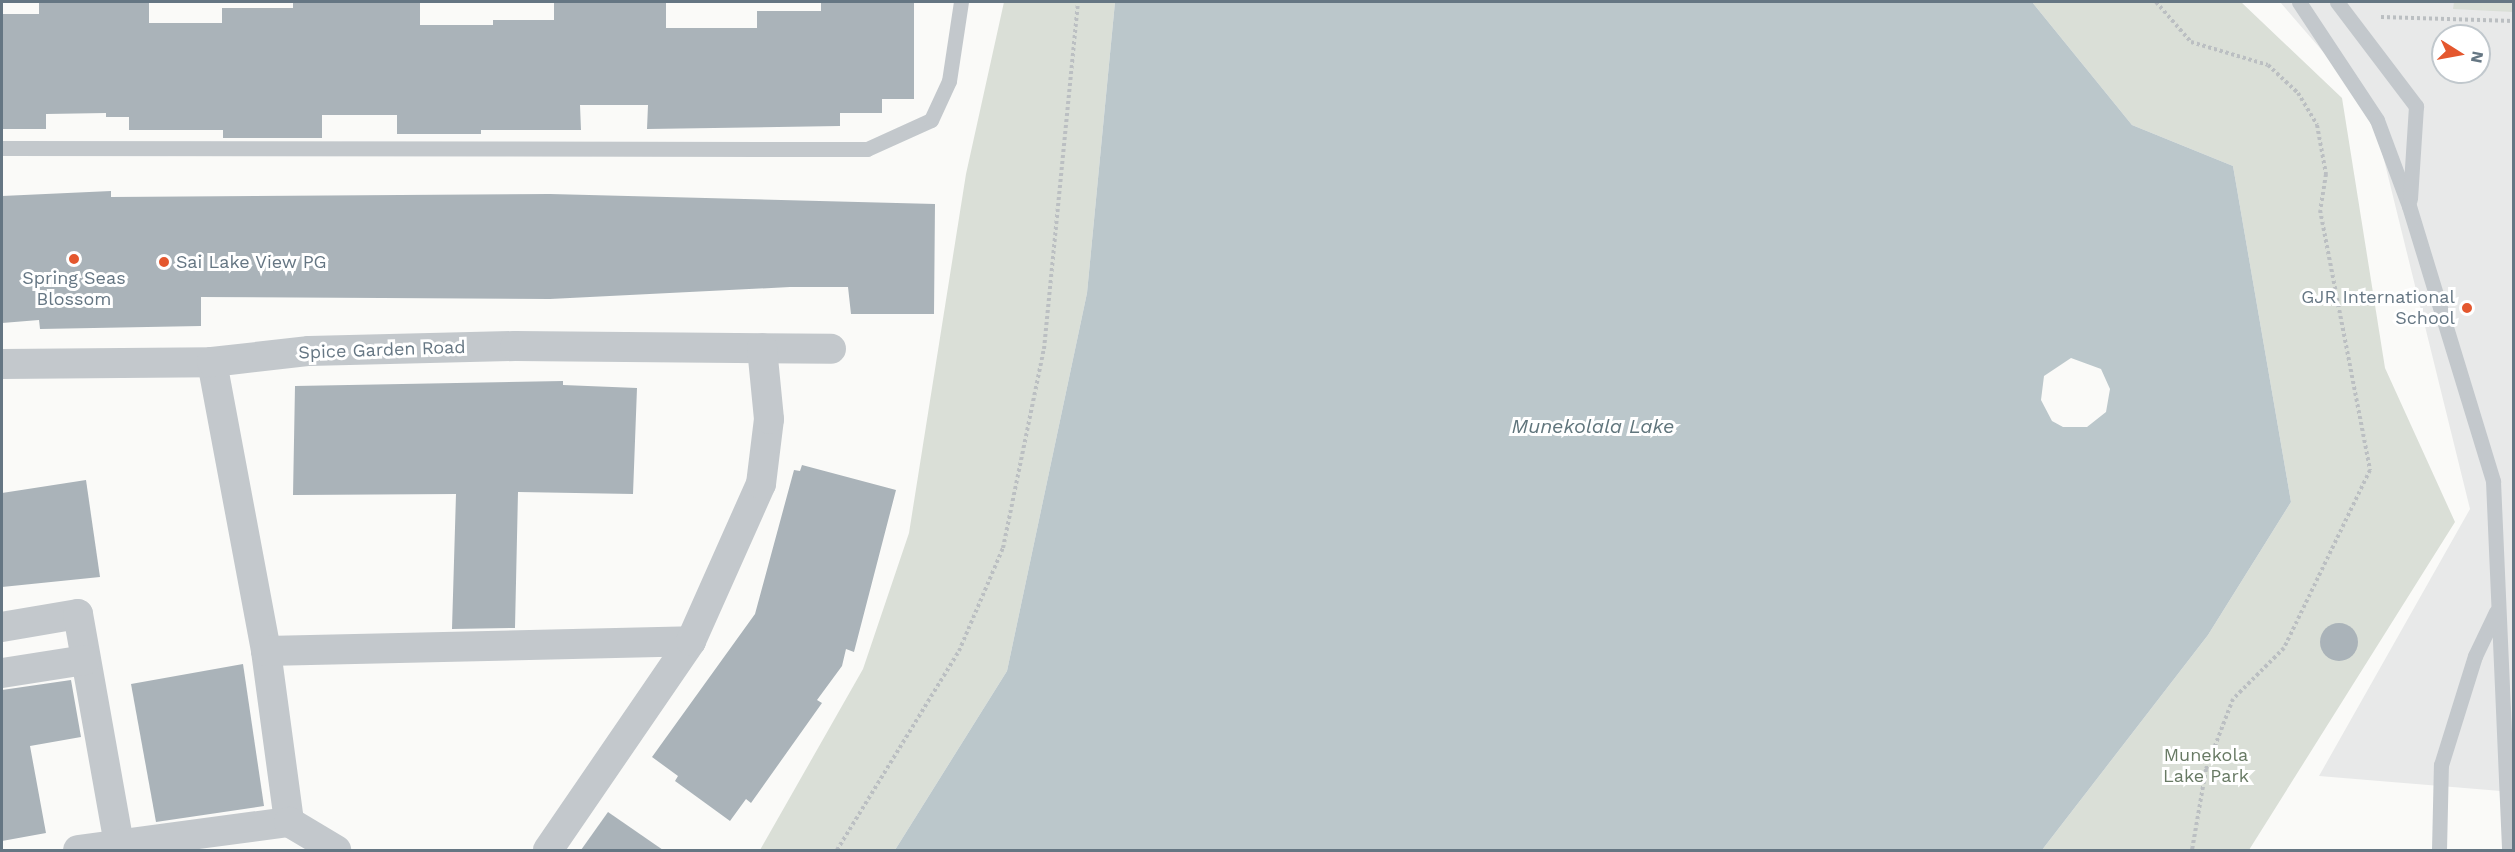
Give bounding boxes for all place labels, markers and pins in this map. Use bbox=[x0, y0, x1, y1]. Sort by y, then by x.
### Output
place label: Sai Lake View PG bbox=[176, 251, 328, 273]
marker: Spring Seas Blossom bbox=[67, 252, 81, 266]
marker: Sai Lake View PG bbox=[157, 255, 171, 269]
place label: Spring Seas Blossom bbox=[22, 268, 126, 310]
place label: GJR International School bbox=[2301, 287, 2455, 330]
marker: GJR International School bbox=[2460, 301, 2474, 315]

